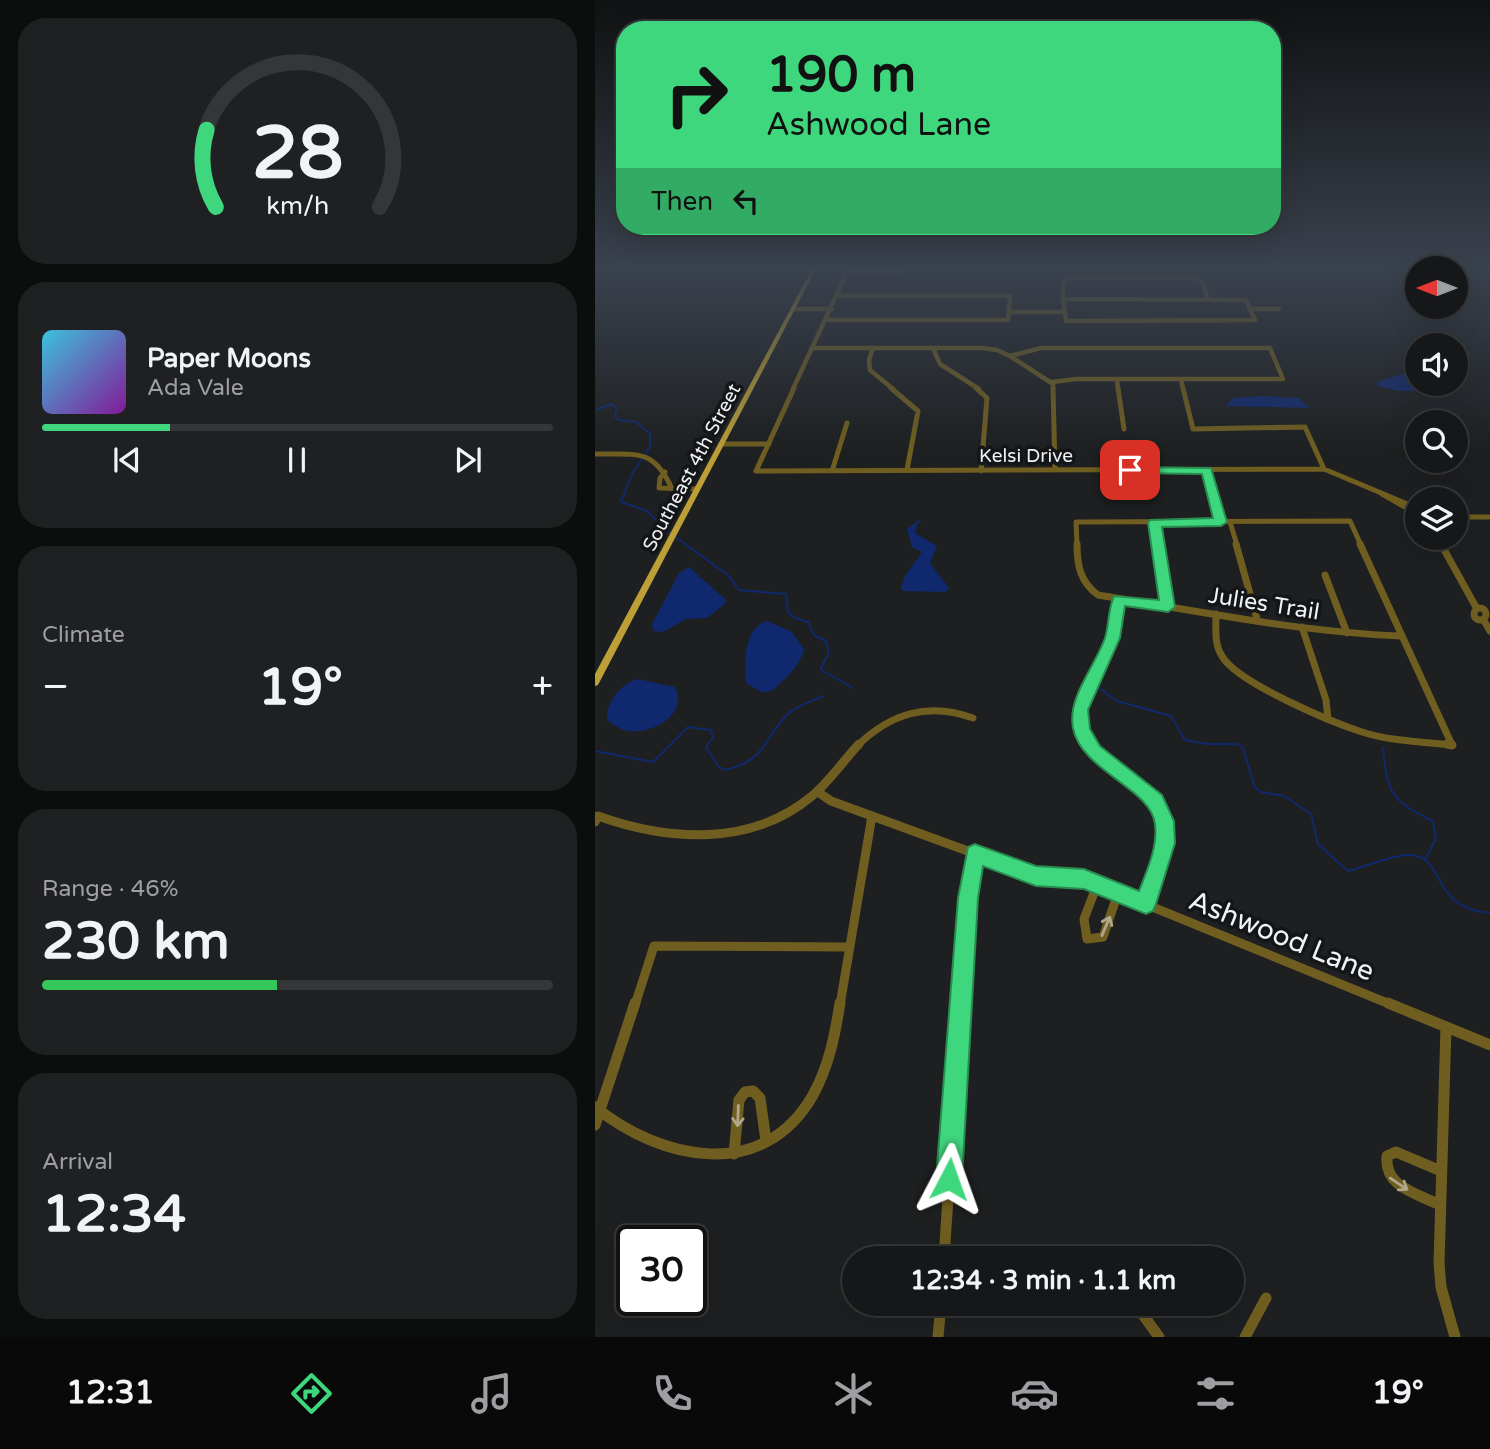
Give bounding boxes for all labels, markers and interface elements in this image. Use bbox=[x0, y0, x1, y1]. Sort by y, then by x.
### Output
text: 190 m bbox=[766, 46, 916, 105]
icon: right bbox=[651, 49, 742, 140]
text: Ashwood Lane bbox=[766, 106, 991, 144]
text: 28 bbox=[252, 110, 343, 198]
icon: left bbox=[727, 182, 765, 220]
text: Then bbox=[651, 186, 713, 217]
text: km/h bbox=[266, 191, 329, 221]
north arrow bbox=[1405, 256, 1468, 318]
map controls bbox=[1405, 256, 1468, 550]
button: sound bbox=[1405, 333, 1468, 396]
text: Paper Moons bbox=[147, 343, 311, 374]
text: Ada Vale bbox=[147, 374, 244, 402]
street label: Southeast 4th Street bbox=[638, 380, 745, 555]
button: search bbox=[1405, 410, 1468, 473]
pin bbox=[1100, 440, 1160, 500]
icon: previous bbox=[108, 441, 146, 479]
icon: pause bbox=[278, 441, 316, 479]
icon: next bbox=[449, 441, 487, 479]
street label: Kelsi Drive bbox=[979, 445, 1073, 467]
icon: arrive bbox=[1111, 451, 1149, 489]
button: layers bbox=[1405, 487, 1468, 550]
street label: Julies Trail bbox=[1206, 581, 1321, 627]
text: Climate bbox=[42, 621, 125, 649]
text: 19° bbox=[258, 656, 343, 719]
text: − bbox=[42, 664, 69, 710]
text: + bbox=[532, 664, 553, 710]
text: Range · 46% bbox=[42, 875, 178, 903]
street label: Ashwood Lane bbox=[1184, 883, 1379, 989]
text: 230 km bbox=[42, 910, 230, 973]
one-way arrow bbox=[1100, 916, 1113, 938]
one-way arrow bbox=[731, 1104, 745, 1127]
position arrow bbox=[912, 1142, 986, 1216]
text: Arrival bbox=[42, 1148, 113, 1176]
one-way arrow bbox=[1389, 1176, 1408, 1191]
text: 12:34 bbox=[42, 1183, 186, 1246]
speed limit sign: 30 bbox=[616, 1225, 707, 1316]
text: 12:34 · 3 min · 1.1 km bbox=[910, 1265, 1176, 1296]
icon: directions bbox=[287, 1369, 336, 1418]
icon: music bbox=[467, 1369, 516, 1418]
icon: phone bbox=[648, 1369, 697, 1418]
icon: climate bbox=[829, 1369, 878, 1418]
icon: car bbox=[1010, 1369, 1059, 1418]
icon: filters bbox=[1191, 1369, 1240, 1418]
text: 12:31 bbox=[66, 1374, 155, 1412]
text: 19° bbox=[1372, 1374, 1424, 1412]

